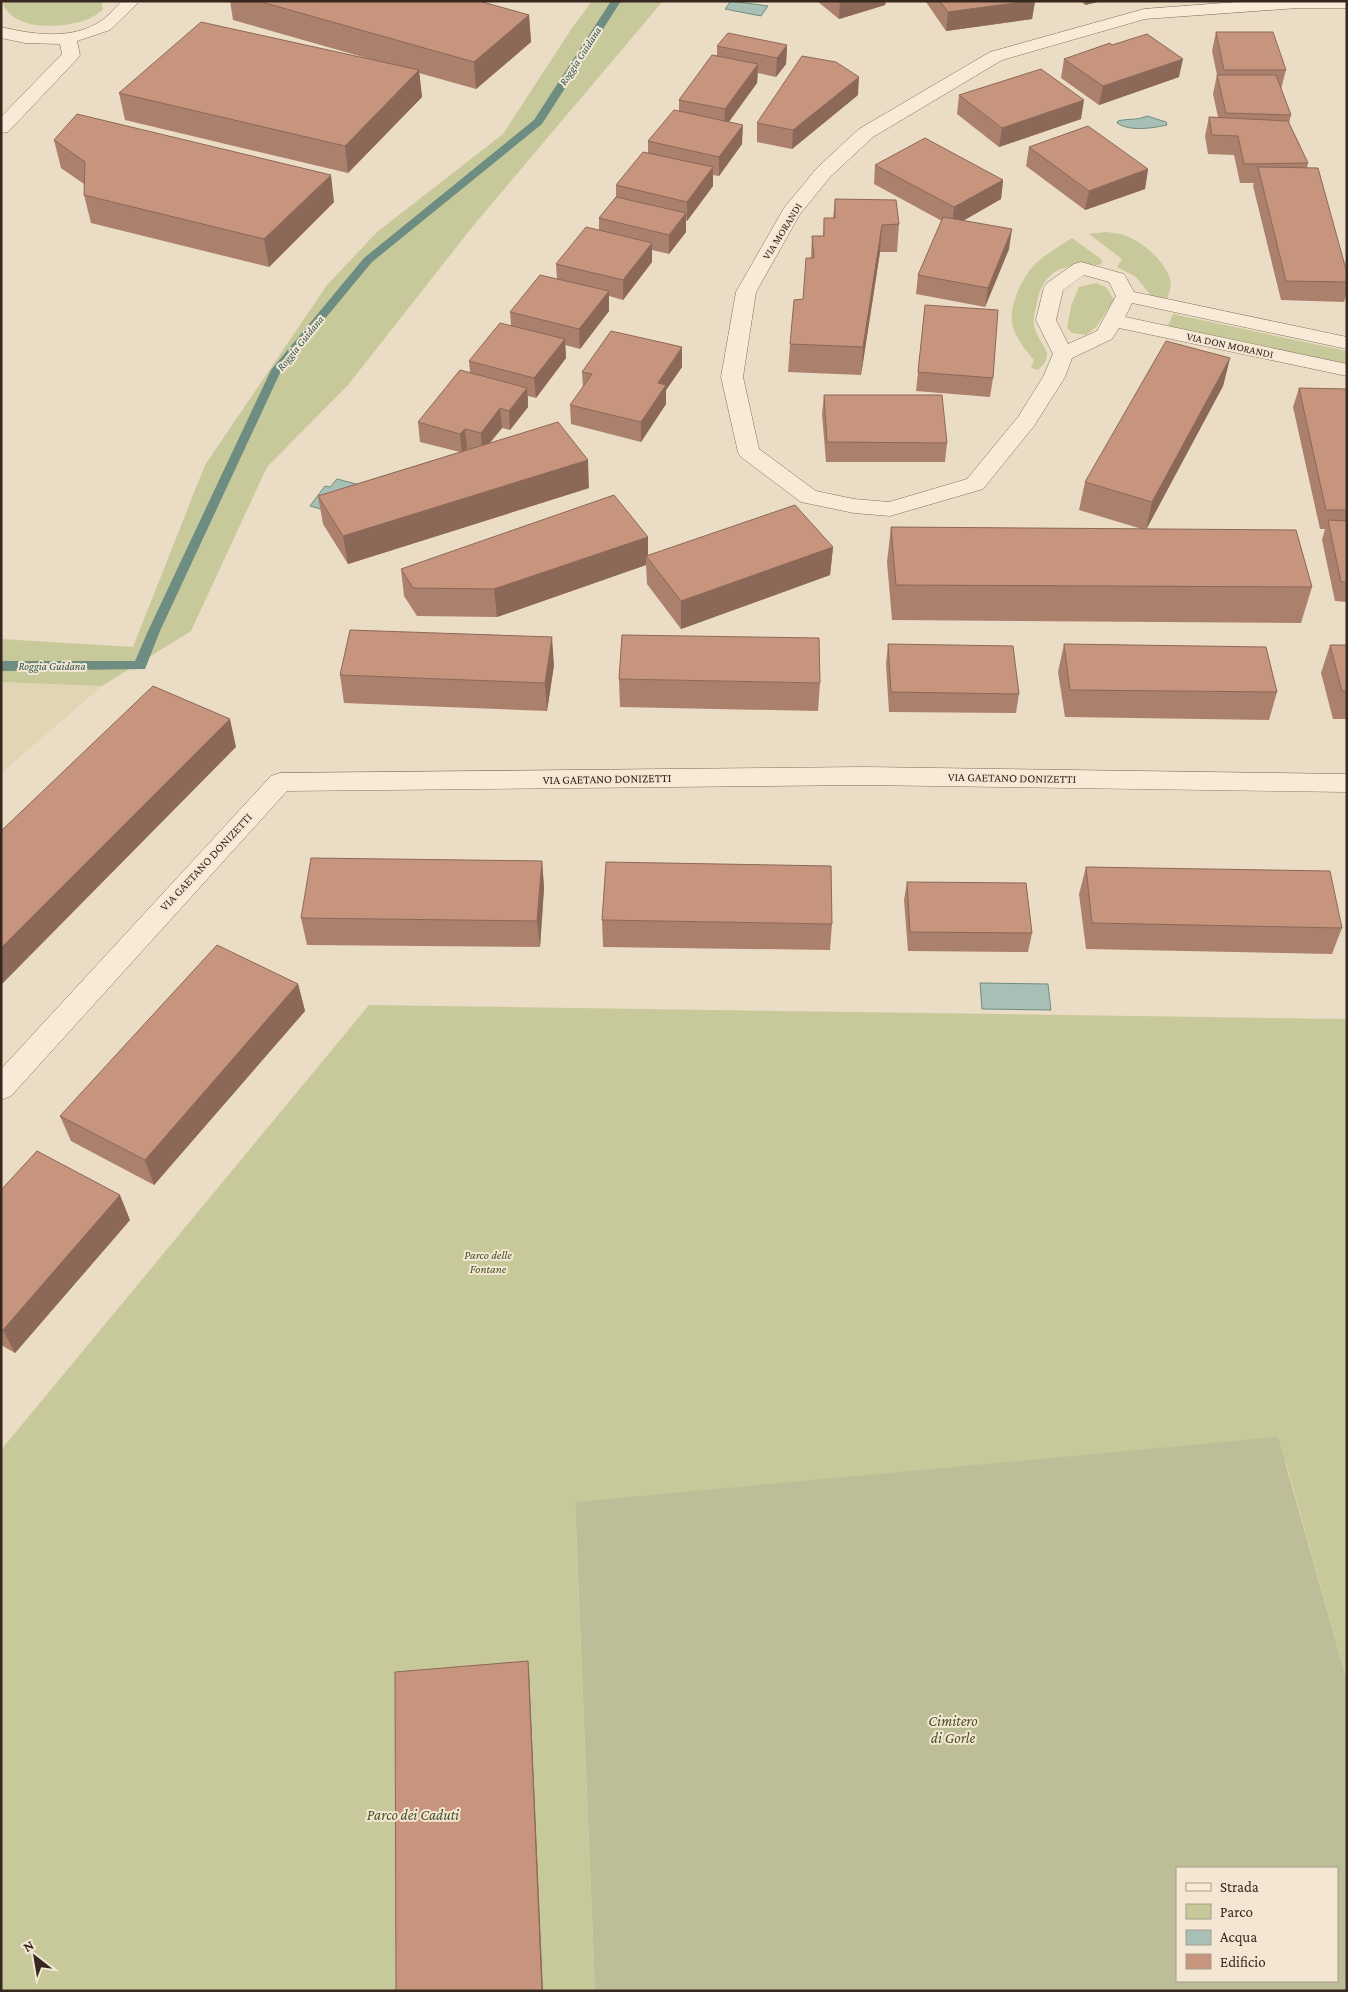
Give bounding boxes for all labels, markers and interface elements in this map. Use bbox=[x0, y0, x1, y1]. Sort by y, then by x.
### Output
water label: Roggia Guidana bbox=[557, 25, 604, 88]
street label: VIA MORANDI bbox=[760, 201, 804, 261]
water label: Roggia Guidana bbox=[274, 313, 327, 374]
street label: VIA DON MORANDI bbox=[1186, 330, 1274, 360]
water label: Roggia Guidana bbox=[18, 660, 86, 673]
street label: VIA GAETANO DONIZETTI bbox=[948, 770, 1077, 786]
street label: VIA GAETANO DONIZETTI bbox=[543, 771, 672, 787]
street label: VIA GAETANO DONIZETTI bbox=[157, 810, 255, 914]
park label: Parco delle Fontane bbox=[464, 1248, 512, 1276]
park label: Cimitero di Gorle bbox=[928, 1713, 978, 1746]
park label: Parco dei Caduti bbox=[367, 1807, 460, 1823]
legend bbox=[1176, 1867, 1338, 1982]
text: Strada bbox=[1220, 1879, 1259, 1895]
text: Parco bbox=[1220, 1904, 1253, 1920]
text: Acqua bbox=[1220, 1929, 1257, 1946]
north arrow bbox=[10, 1932, 60, 1982]
text: N bbox=[20, 1936, 37, 1955]
text: Edificio bbox=[1220, 1954, 1266, 1970]

